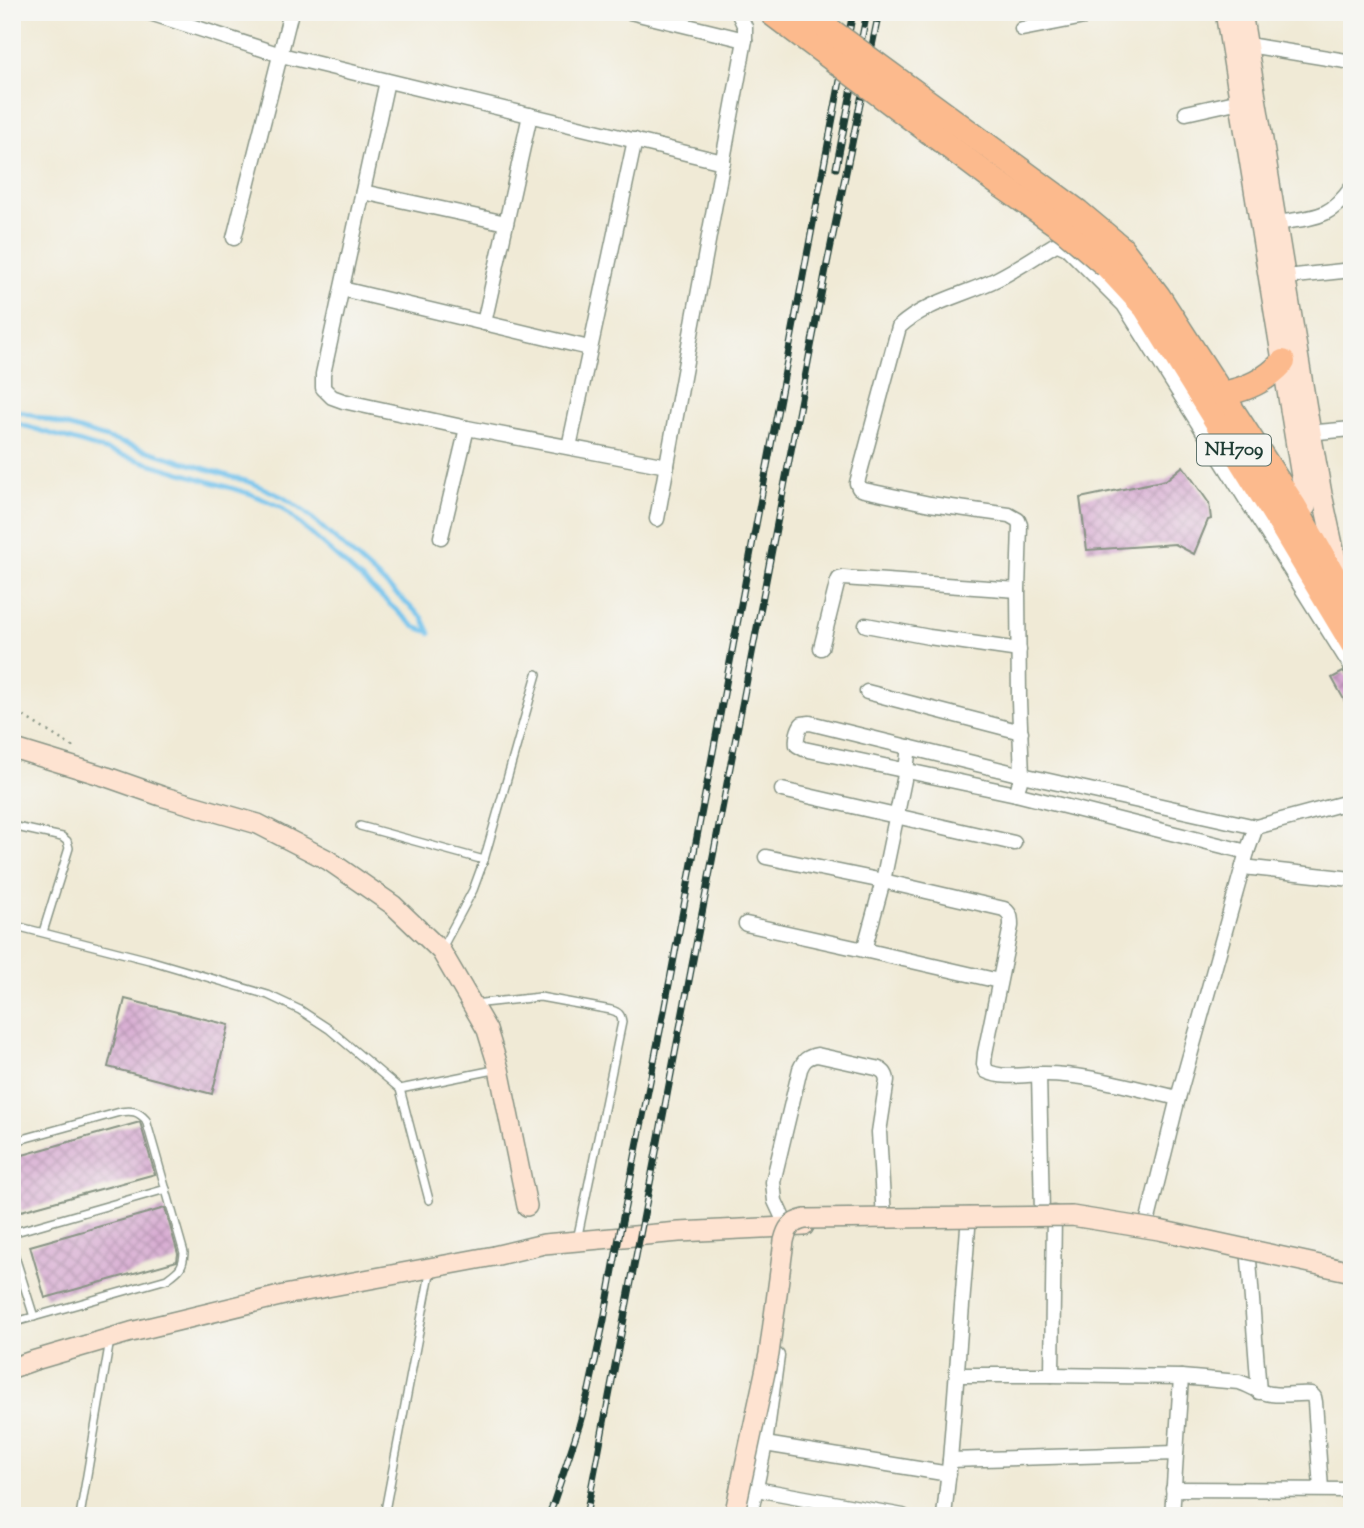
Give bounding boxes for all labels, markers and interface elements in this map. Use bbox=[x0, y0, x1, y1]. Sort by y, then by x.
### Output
road number: NH709 bbox=[1197, 435, 1271, 466]

